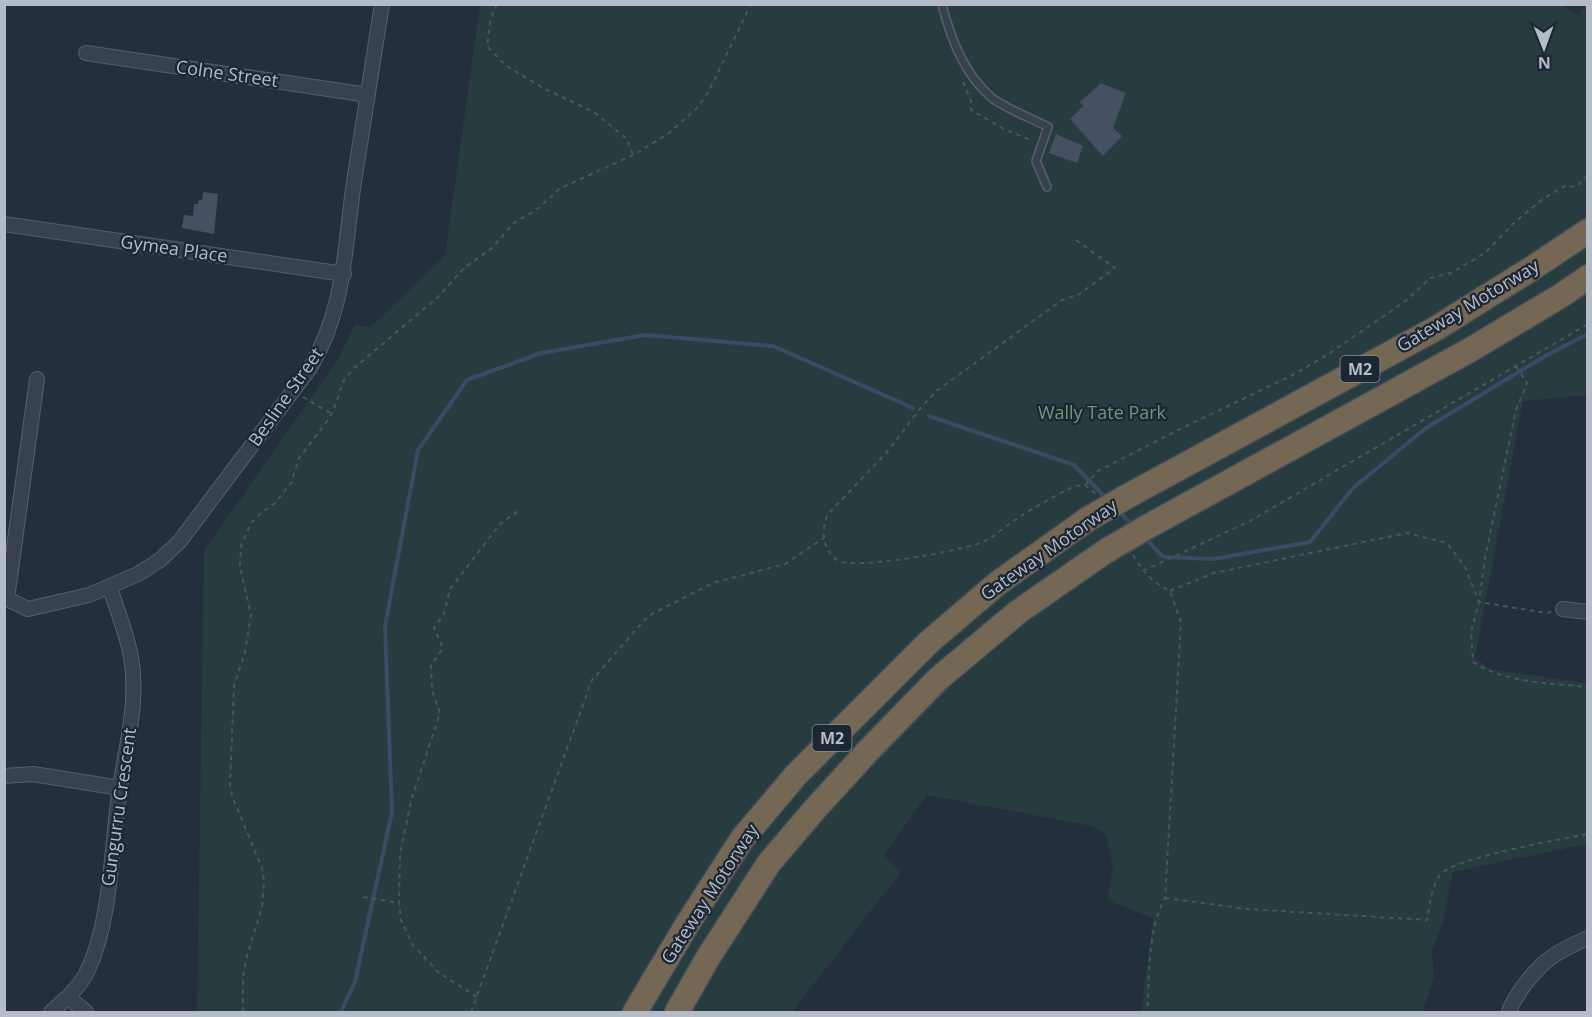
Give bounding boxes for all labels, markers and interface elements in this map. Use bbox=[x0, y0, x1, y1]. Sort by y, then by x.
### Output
north arrow bbox=[1514, 18, 1574, 78]
text: N bbox=[1538, 52, 1551, 74]
street label: Colne Street bbox=[175, 54, 280, 92]
street label: Gymea Place bbox=[119, 229, 229, 267]
street label: Gateway Motorway bbox=[1392, 253, 1544, 357]
street label: Besline Street bbox=[242, 342, 328, 451]
road number: M2 bbox=[1340, 356, 1380, 382]
park label: Wally Tate Park bbox=[1038, 400, 1167, 424]
street label: Gateway Motorway bbox=[975, 492, 1122, 605]
road number: M2 bbox=[812, 725, 852, 751]
street label: Gungurru Crescent bbox=[95, 726, 141, 888]
street label: Gateway Motorway bbox=[655, 818, 764, 968]

